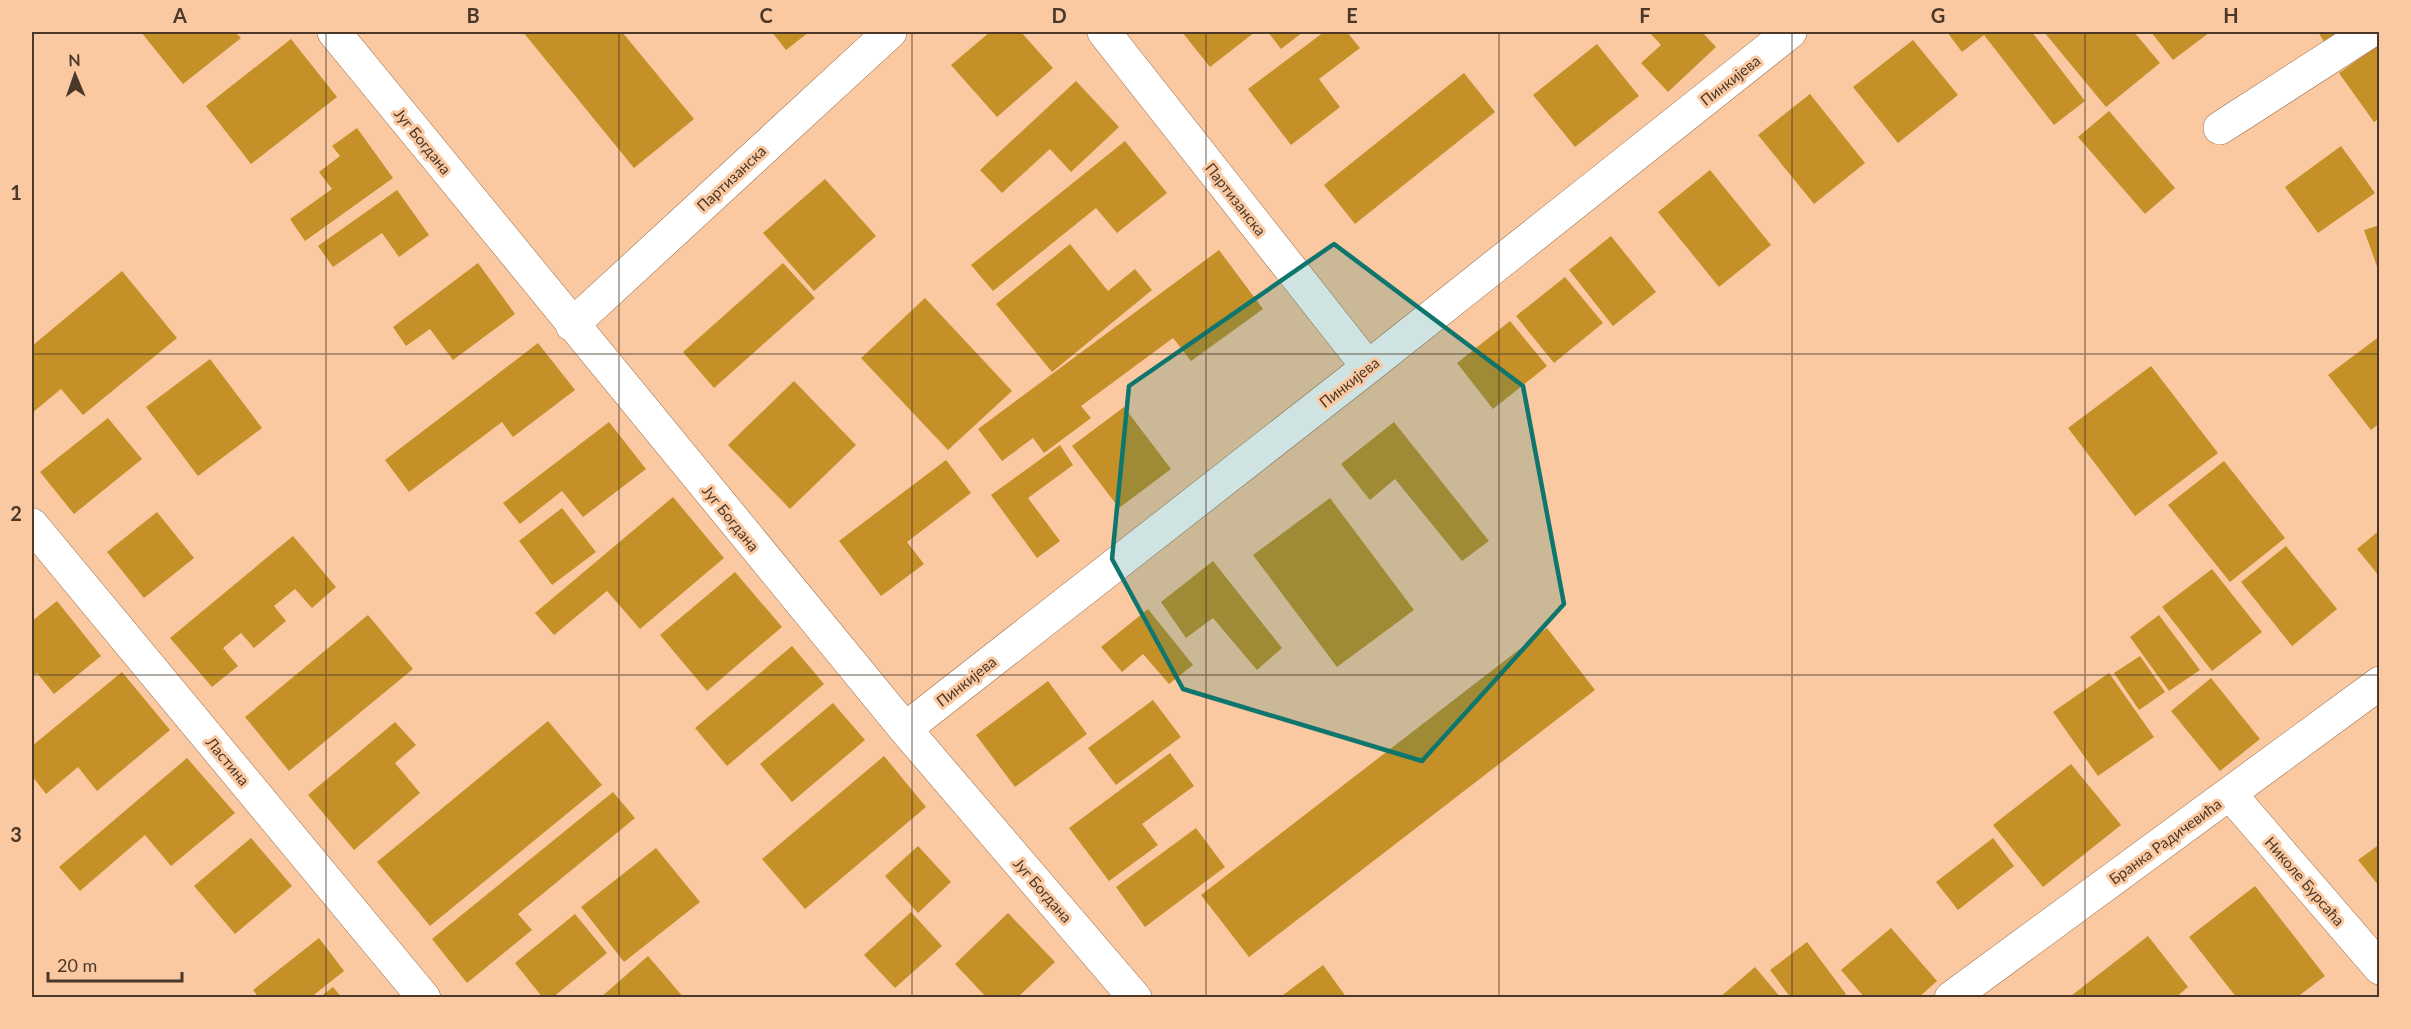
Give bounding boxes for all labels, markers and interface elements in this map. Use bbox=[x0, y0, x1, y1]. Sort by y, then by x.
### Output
text: A bbox=[172, 3, 187, 27]
text: B bbox=[466, 3, 480, 27]
text: C bbox=[759, 3, 773, 27]
text: D bbox=[1051, 3, 1067, 27]
text: E bbox=[1346, 3, 1358, 27]
text: F bbox=[1639, 3, 1651, 27]
text: G bbox=[1931, 3, 1945, 27]
text: H bbox=[2223, 3, 2239, 27]
north arrow bbox=[45, 45, 105, 105]
text: N bbox=[68, 50, 81, 69]
street label: Пинкијева bbox=[1697, 51, 1763, 109]
street label: Југ Богдана bbox=[391, 104, 455, 178]
street label: Партизанска bbox=[693, 142, 769, 214]
street label: Партизанска bbox=[1202, 159, 1270, 239]
text: 1 bbox=[10, 180, 22, 204]
street label: Пинкијева bbox=[1316, 353, 1382, 411]
street label: Југ Богдана bbox=[699, 481, 763, 555]
text: 2 bbox=[10, 501, 22, 525]
street label: Пинкијева bbox=[933, 652, 999, 710]
street label: Ластина bbox=[202, 732, 253, 789]
street label: Бранка Радичевића bbox=[2105, 794, 2225, 888]
text: 3 bbox=[10, 822, 22, 846]
street label: Николе Бурсаћа bbox=[2262, 833, 2348, 929]
street label: Југ Богдана bbox=[1010, 854, 1076, 926]
scale bar bbox=[48, 945, 182, 983]
text: 20 m bbox=[57, 954, 97, 976]

